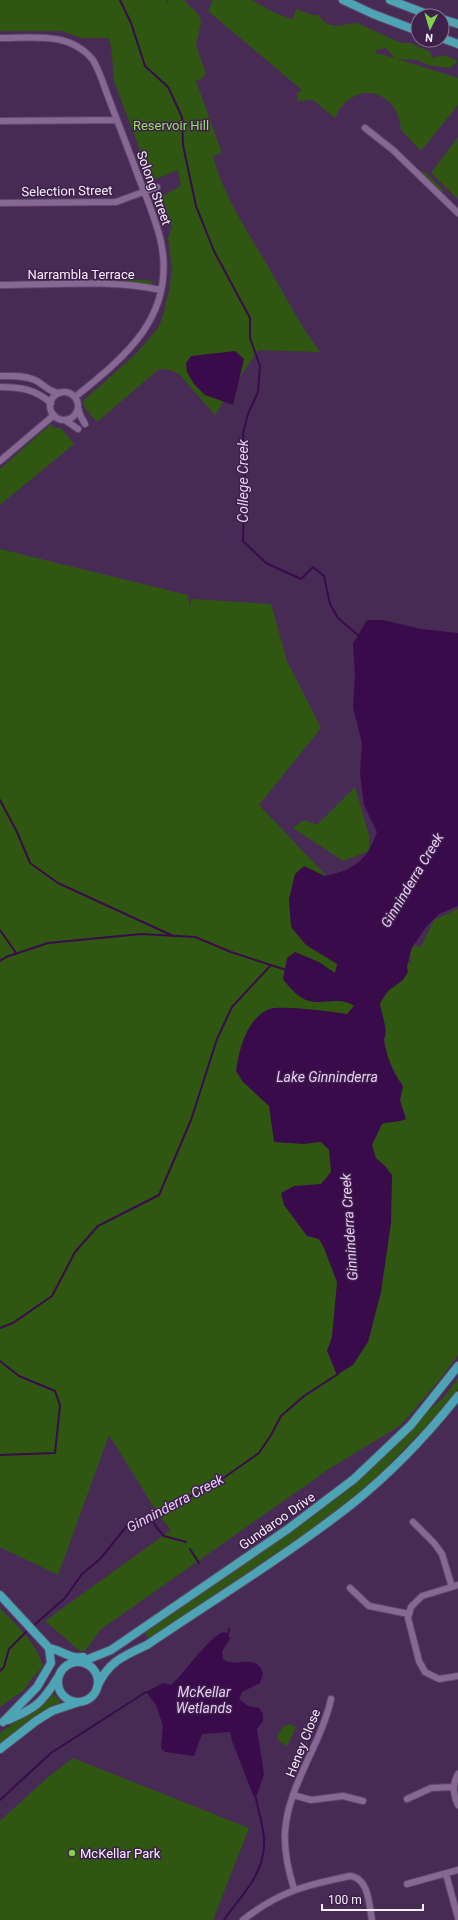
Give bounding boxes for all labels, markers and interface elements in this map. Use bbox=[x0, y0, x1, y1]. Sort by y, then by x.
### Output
north arrow bbox=[410, 8, 450, 48]
text: N bbox=[425, 31, 434, 44]
park label: Reservoir Hill bbox=[133, 118, 209, 133]
street label: Solong Street bbox=[134, 149, 174, 227]
street label: Selection Street bbox=[21, 183, 113, 199]
street label: Narrambla Terrace bbox=[27, 267, 135, 282]
water label: College Creek bbox=[235, 438, 251, 523]
water label: Ginninderra Creek bbox=[377, 829, 447, 930]
water label: Lake Ginninderra bbox=[276, 1069, 378, 1085]
water label: Ginninderra Creek bbox=[337, 1172, 361, 1281]
water label: Ginninderra Creek bbox=[124, 1470, 227, 1535]
street label: Gundaroo Drive bbox=[236, 1489, 318, 1553]
water label: McKellar Wetlands bbox=[176, 1684, 232, 1716]
street label: Heney Close bbox=[283, 1707, 324, 1779]
place label: McKellar Park bbox=[80, 1846, 161, 1861]
marker: McKellar Park bbox=[67, 1848, 77, 1858]
scale bar bbox=[322, 1886, 423, 1912]
text: 100 m bbox=[328, 1893, 362, 1907]

